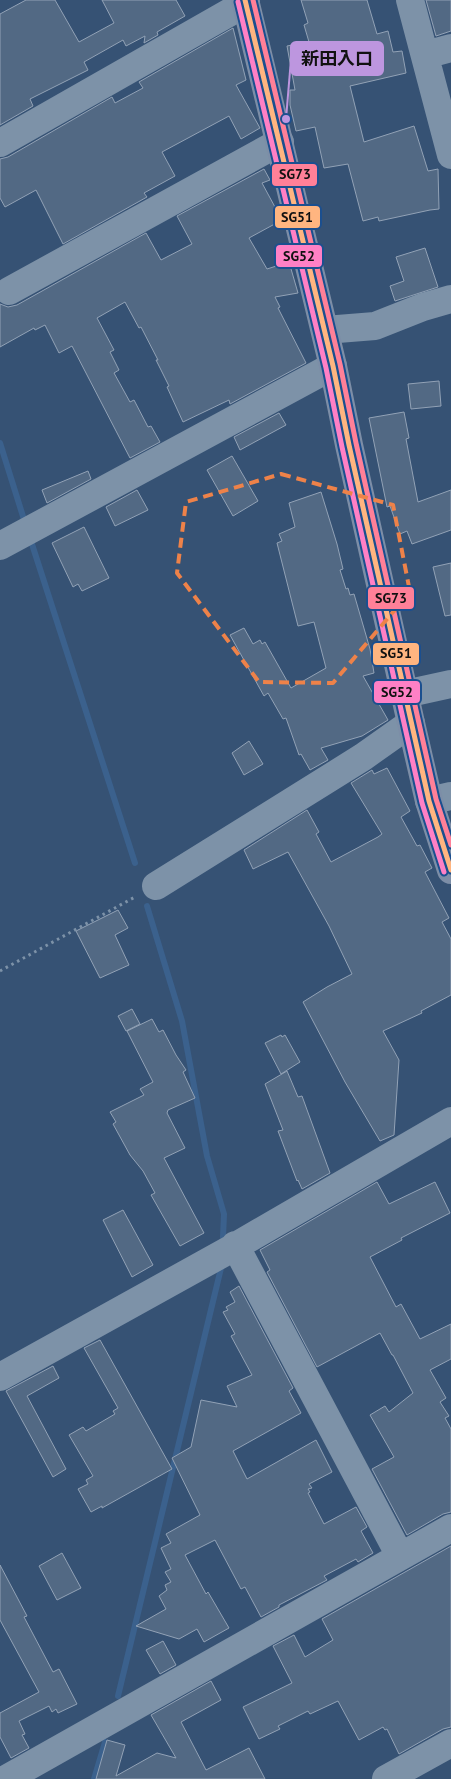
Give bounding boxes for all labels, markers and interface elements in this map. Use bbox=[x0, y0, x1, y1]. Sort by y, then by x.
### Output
callout: 新田入口 bbox=[291, 42, 383, 75]
text: 新田入口 bbox=[301, 47, 373, 70]
line badge: SG73 bbox=[271, 163, 318, 187]
text: SG73 bbox=[279, 165, 311, 183]
line badge: SG51 bbox=[274, 205, 321, 229]
text: SG51 bbox=[281, 208, 313, 226]
line badge: SG52 bbox=[275, 244, 323, 268]
text: SG52 bbox=[283, 247, 315, 265]
line badge: SG73 bbox=[367, 586, 415, 610]
text: SG73 bbox=[375, 589, 407, 607]
line badge: SG51 bbox=[372, 642, 420, 666]
text: SG51 bbox=[380, 644, 412, 662]
line badge: SG52 bbox=[373, 680, 421, 704]
text: SG52 bbox=[381, 683, 413, 701]

